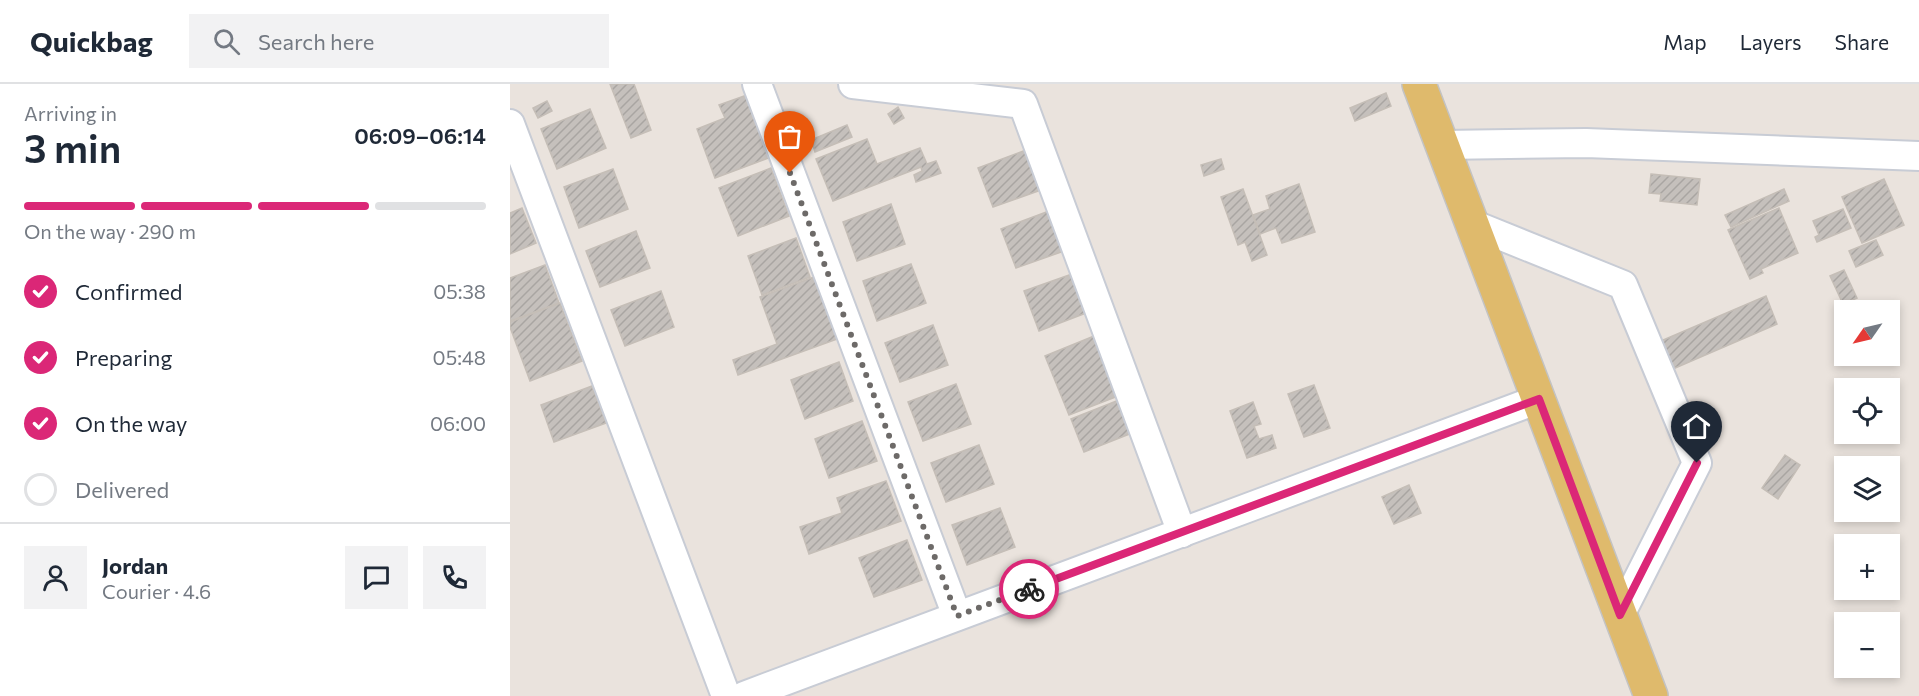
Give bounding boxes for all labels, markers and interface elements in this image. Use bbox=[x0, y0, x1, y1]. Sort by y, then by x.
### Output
search box bbox=[189, 14, 609, 68]
text: Quickbag bbox=[30, 24, 153, 58]
icon: search bbox=[210, 25, 243, 58]
text: Search here bbox=[258, 28, 374, 55]
text: Map bbox=[1663, 29, 1707, 54]
text: Layers bbox=[1740, 29, 1802, 54]
text: Share bbox=[1835, 29, 1889, 54]
text: Arriving in bbox=[24, 101, 117, 125]
pin bbox=[764, 111, 815, 173]
icon: bag bbox=[773, 120, 806, 153]
text: 06:09–06:14 bbox=[354, 122, 486, 149]
text: 3 min bbox=[24, 123, 121, 171]
text: On the way · 290 m bbox=[24, 219, 196, 243]
icon: check bbox=[24, 275, 57, 308]
text: Confirmed bbox=[75, 278, 182, 305]
text: 05:38 bbox=[433, 279, 486, 303]
north arrow bbox=[1834, 300, 1900, 366]
map controls bbox=[1834, 300, 1900, 678]
icon: check bbox=[24, 341, 57, 374]
text: Preparing bbox=[75, 344, 172, 371]
text: 05:48 bbox=[433, 345, 486, 369]
button: locate bbox=[1834, 378, 1900, 444]
pin bbox=[1671, 401, 1722, 463]
icon: check bbox=[24, 407, 57, 440]
text: On the way bbox=[75, 410, 187, 437]
icon: home bbox=[1680, 410, 1713, 443]
text: 06:00 bbox=[430, 411, 486, 435]
button: layers bbox=[1834, 456, 1900, 522]
text: Delivered bbox=[75, 476, 169, 503]
button: + bbox=[1834, 534, 1900, 600]
button: person bbox=[24, 546, 87, 609]
button: chat bbox=[345, 546, 408, 609]
button: phone bbox=[423, 546, 486, 609]
text: Jordan bbox=[102, 552, 168, 579]
courier bbox=[999, 559, 1059, 619]
icon: bike bbox=[1013, 573, 1046, 606]
text: Courier · 4.6 bbox=[102, 579, 211, 603]
button: − bbox=[1834, 612, 1900, 678]

